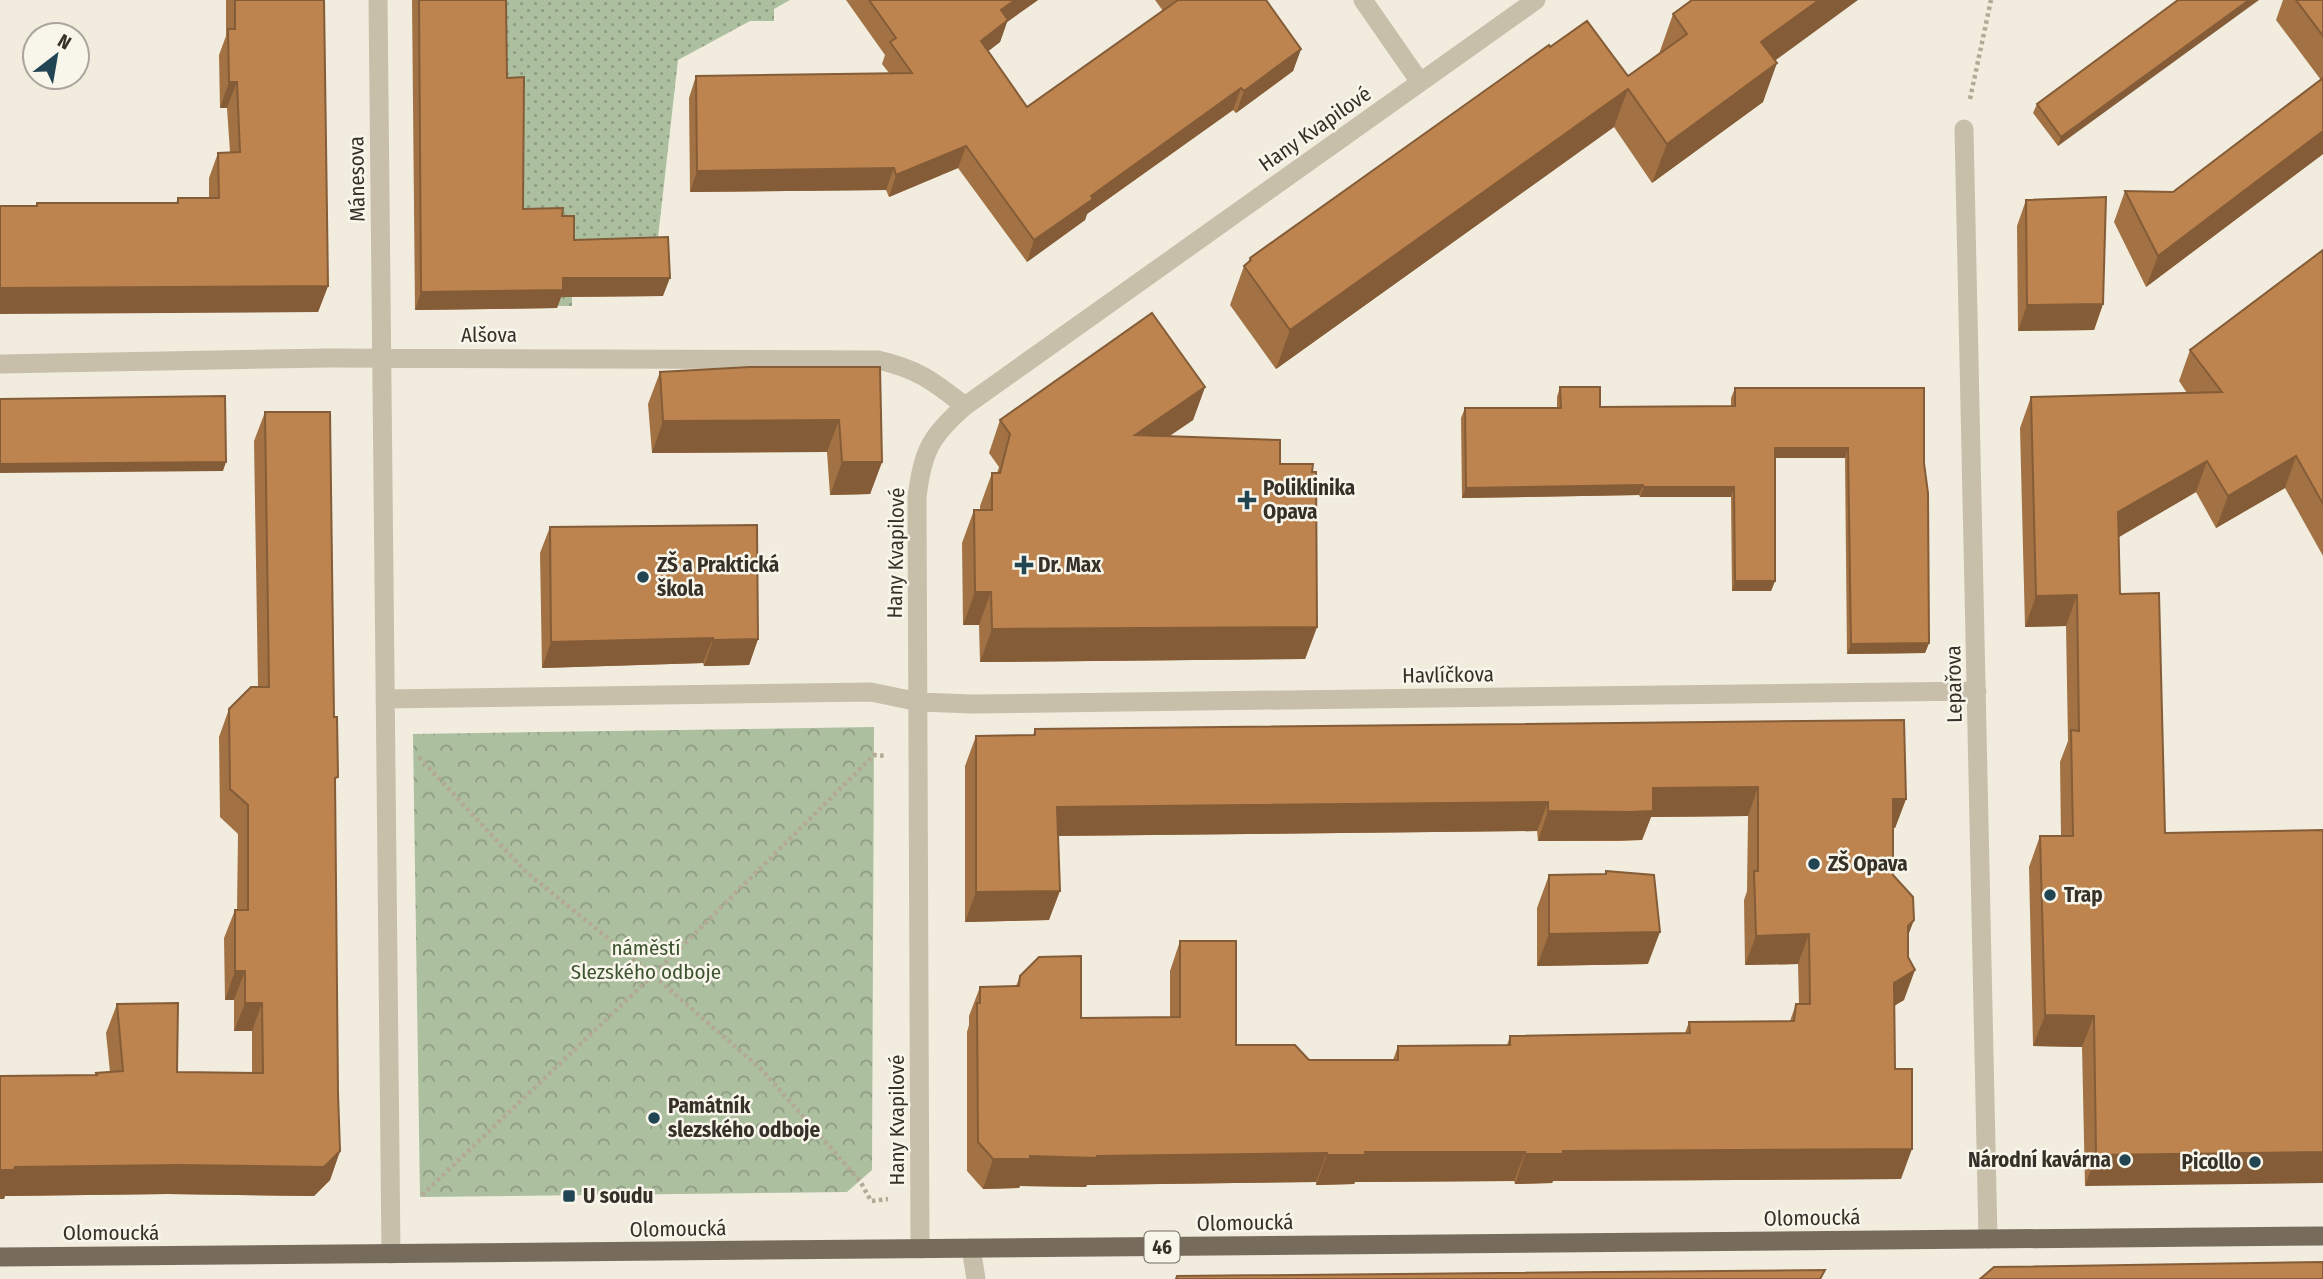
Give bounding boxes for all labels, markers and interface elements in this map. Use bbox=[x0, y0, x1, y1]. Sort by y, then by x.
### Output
north arrow bbox=[21, 21, 91, 91]
text: N bbox=[54, 29, 75, 55]
street label: Hany Kvapilové bbox=[1254, 81, 1376, 177]
street label: Mánesova bbox=[343, 136, 371, 222]
street label: Alšova bbox=[461, 322, 517, 348]
place label: Poliklinika Opava bbox=[1263, 475, 1355, 525]
street label: Hany Kvapilové bbox=[882, 487, 910, 619]
marker: Poliklinika Opava bbox=[1237, 490, 1257, 510]
place label: ZŠ a Praktická škola bbox=[657, 550, 779, 602]
place label: Dr. Max bbox=[1038, 552, 1102, 578]
marker: Dr. Max bbox=[1016, 557, 1032, 573]
marker: ZŠ a Praktická škola bbox=[635, 569, 651, 585]
street label: Lepařova bbox=[1940, 645, 1968, 723]
street label: Havlíčkova bbox=[1402, 661, 1494, 689]
place label: ZŠ Opava bbox=[1828, 849, 1908, 877]
marker: ZŠ Opava bbox=[1806, 856, 1822, 872]
place label: Trap bbox=[2064, 882, 2103, 908]
marker: Trap bbox=[2042, 887, 2058, 903]
park label: náměstí Slezského odboje bbox=[571, 935, 721, 985]
street label: Hany Kvapilové bbox=[884, 1055, 910, 1186]
place label: Památník slezského odboje bbox=[668, 1093, 821, 1143]
marker: Památník slezského odboje bbox=[646, 1110, 662, 1126]
place label: Národní kavárna bbox=[1968, 1147, 2111, 1173]
place label: Picollo bbox=[2182, 1149, 2241, 1175]
marker: Národní kavárna bbox=[2117, 1152, 2133, 1168]
marker: Picollo bbox=[2247, 1154, 2263, 1170]
place label: U soudu bbox=[583, 1183, 653, 1209]
marker: U soudu bbox=[561, 1188, 577, 1204]
street label: Olomoucká bbox=[1763, 1204, 1861, 1232]
street label: Olomoucká bbox=[1196, 1209, 1294, 1237]
street label: Olomoucká bbox=[629, 1215, 727, 1243]
street label: Olomoucká bbox=[63, 1220, 159, 1246]
road number: 46 bbox=[1144, 1232, 1180, 1262]

